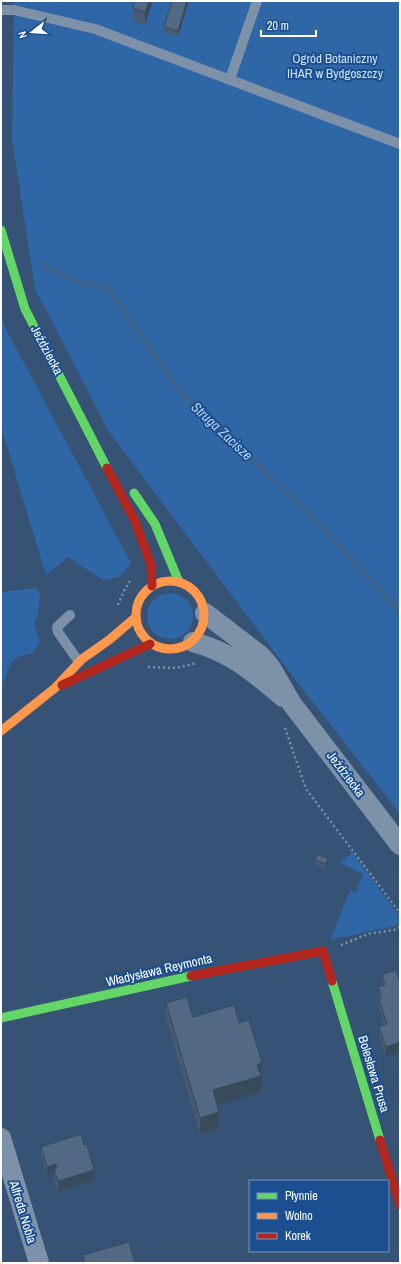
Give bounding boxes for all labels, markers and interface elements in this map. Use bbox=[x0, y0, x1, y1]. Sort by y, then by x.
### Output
north arrow bbox=[12, 12, 52, 52]
scale bar bbox=[261, 12, 316, 38]
text: 20 m bbox=[267, 18, 289, 34]
text: N bbox=[15, 30, 30, 40]
park label: Ogród Botaniczny IHAR w Bydgoszczy bbox=[287, 50, 384, 82]
street label: Jeździecka bbox=[27, 322, 67, 378]
water label: Struga Zacisze bbox=[188, 398, 256, 464]
street label: Jeździecka bbox=[323, 748, 369, 800]
street label: Władysława Reymonta bbox=[104, 950, 214, 990]
street label: Bolesława Prusa bbox=[354, 1034, 394, 1115]
street label: Alfreda Nobla bbox=[5, 1178, 41, 1245]
legend bbox=[249, 1180, 389, 1252]
text: Płynnie bbox=[285, 1188, 318, 1204]
text: Wolno bbox=[285, 1208, 313, 1224]
text: Korek bbox=[285, 1228, 311, 1244]

